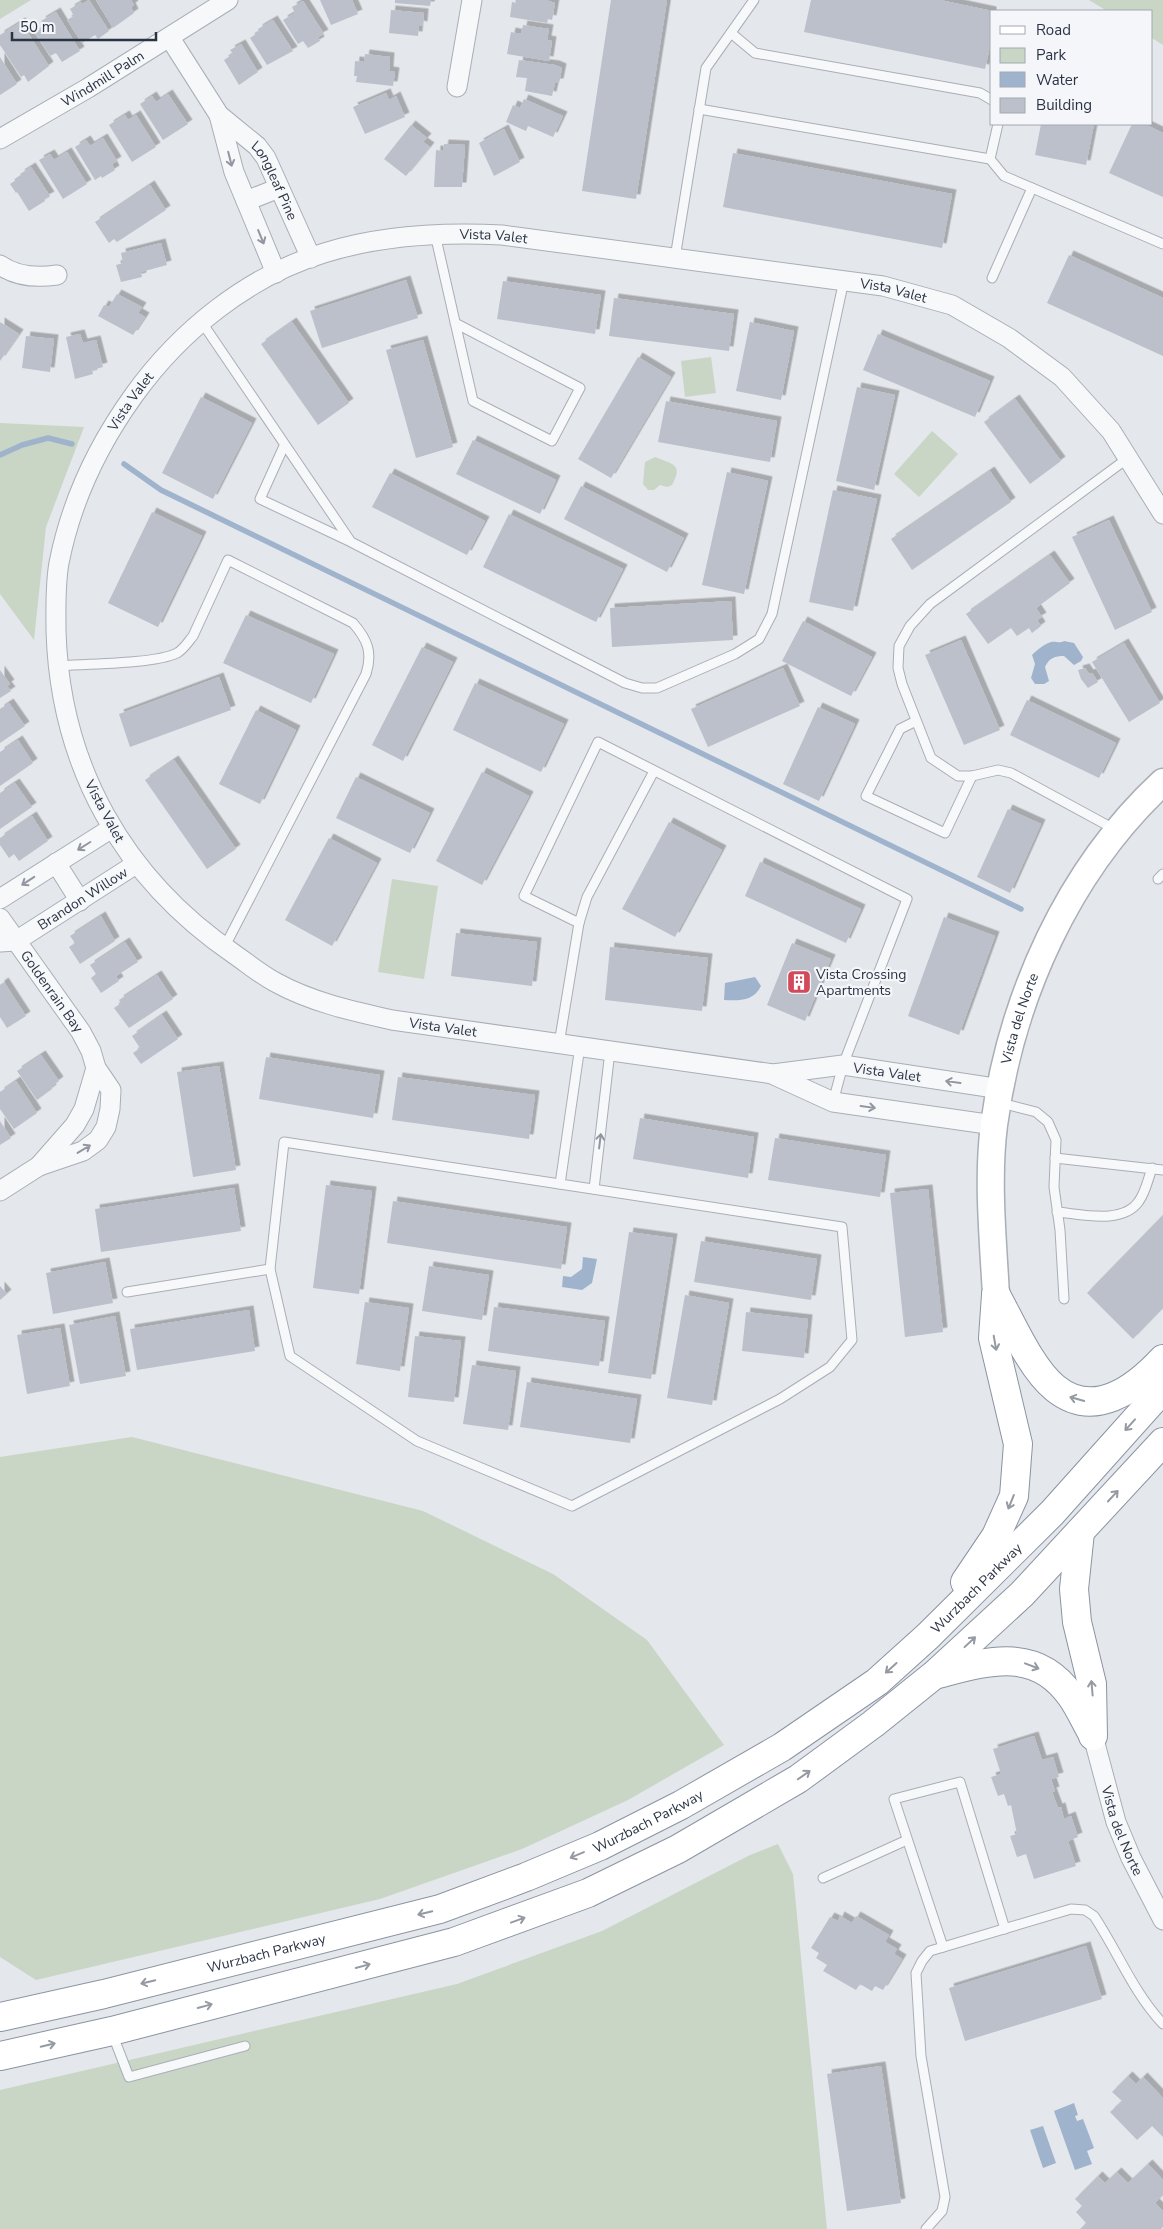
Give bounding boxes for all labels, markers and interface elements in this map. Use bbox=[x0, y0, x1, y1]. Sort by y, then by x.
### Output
scale bar bbox=[12, 10, 156, 42]
legend bbox=[990, 10, 1153, 125]
text: 50 m bbox=[20, 17, 55, 37]
text: Road bbox=[1036, 20, 1071, 40]
text: Park bbox=[1036, 45, 1066, 65]
street label: Windmill Palm bbox=[58, 46, 148, 112]
text: Water bbox=[1036, 70, 1079, 90]
text: Building bbox=[1036, 95, 1092, 115]
street label: Longleaf Pine bbox=[247, 136, 302, 223]
one-way arrow bbox=[226, 151, 235, 167]
street label: Vista Valet bbox=[458, 225, 529, 248]
one-way arrow bbox=[257, 229, 266, 244]
street label: Vista Valet bbox=[858, 274, 929, 308]
street label: Vista Valet bbox=[103, 368, 158, 436]
street label: Vista Valet bbox=[80, 776, 129, 846]
one-way arrow bbox=[77, 841, 91, 851]
street label: Brandon Willow bbox=[34, 863, 132, 935]
one-way arrow bbox=[21, 876, 35, 886]
street label: Goldenrain Bay bbox=[16, 947, 88, 1037]
place label: Vista Crossing Apartments bbox=[815, 965, 906, 1000]
building icon: Vista Crossing Apartments bbox=[786, 969, 812, 995]
street label: Vista del Norte bbox=[996, 970, 1043, 1067]
street label: Vista Valet bbox=[407, 1013, 478, 1042]
street label: Vista Valet bbox=[851, 1058, 922, 1087]
one-way arrow bbox=[945, 1076, 961, 1086]
one-way arrow bbox=[860, 1102, 876, 1112]
one-way arrow bbox=[595, 1133, 605, 1149]
one-way arrow bbox=[77, 1144, 91, 1155]
one-way arrow bbox=[990, 1335, 1000, 1351]
one-way arrow bbox=[1069, 1393, 1085, 1403]
one-way arrow bbox=[1125, 1418, 1136, 1431]
one-way arrow bbox=[1107, 1489, 1119, 1502]
one-way arrow bbox=[1005, 1494, 1015, 1509]
street label: Wurzbach Parkway bbox=[927, 1538, 1027, 1638]
one-way arrow bbox=[963, 1636, 976, 1648]
one-way arrow bbox=[1024, 1662, 1040, 1671]
one-way arrow bbox=[885, 1663, 898, 1674]
one-way arrow bbox=[1087, 1680, 1096, 1696]
one-way arrow bbox=[797, 1770, 811, 1780]
street label: Vista del Norte bbox=[1096, 1783, 1147, 1879]
street label: Wurzbach Parkway bbox=[590, 1785, 707, 1858]
one-way arrow bbox=[569, 1852, 584, 1861]
one-way arrow bbox=[417, 1908, 433, 1918]
one-way arrow bbox=[510, 1915, 525, 1924]
street label: Wurzbach Parkway bbox=[205, 1929, 329, 1978]
one-way arrow bbox=[354, 1961, 370, 1970]
one-way arrow bbox=[141, 1978, 157, 1988]
one-way arrow bbox=[197, 2001, 213, 2011]
one-way arrow bbox=[39, 2040, 55, 2049]

